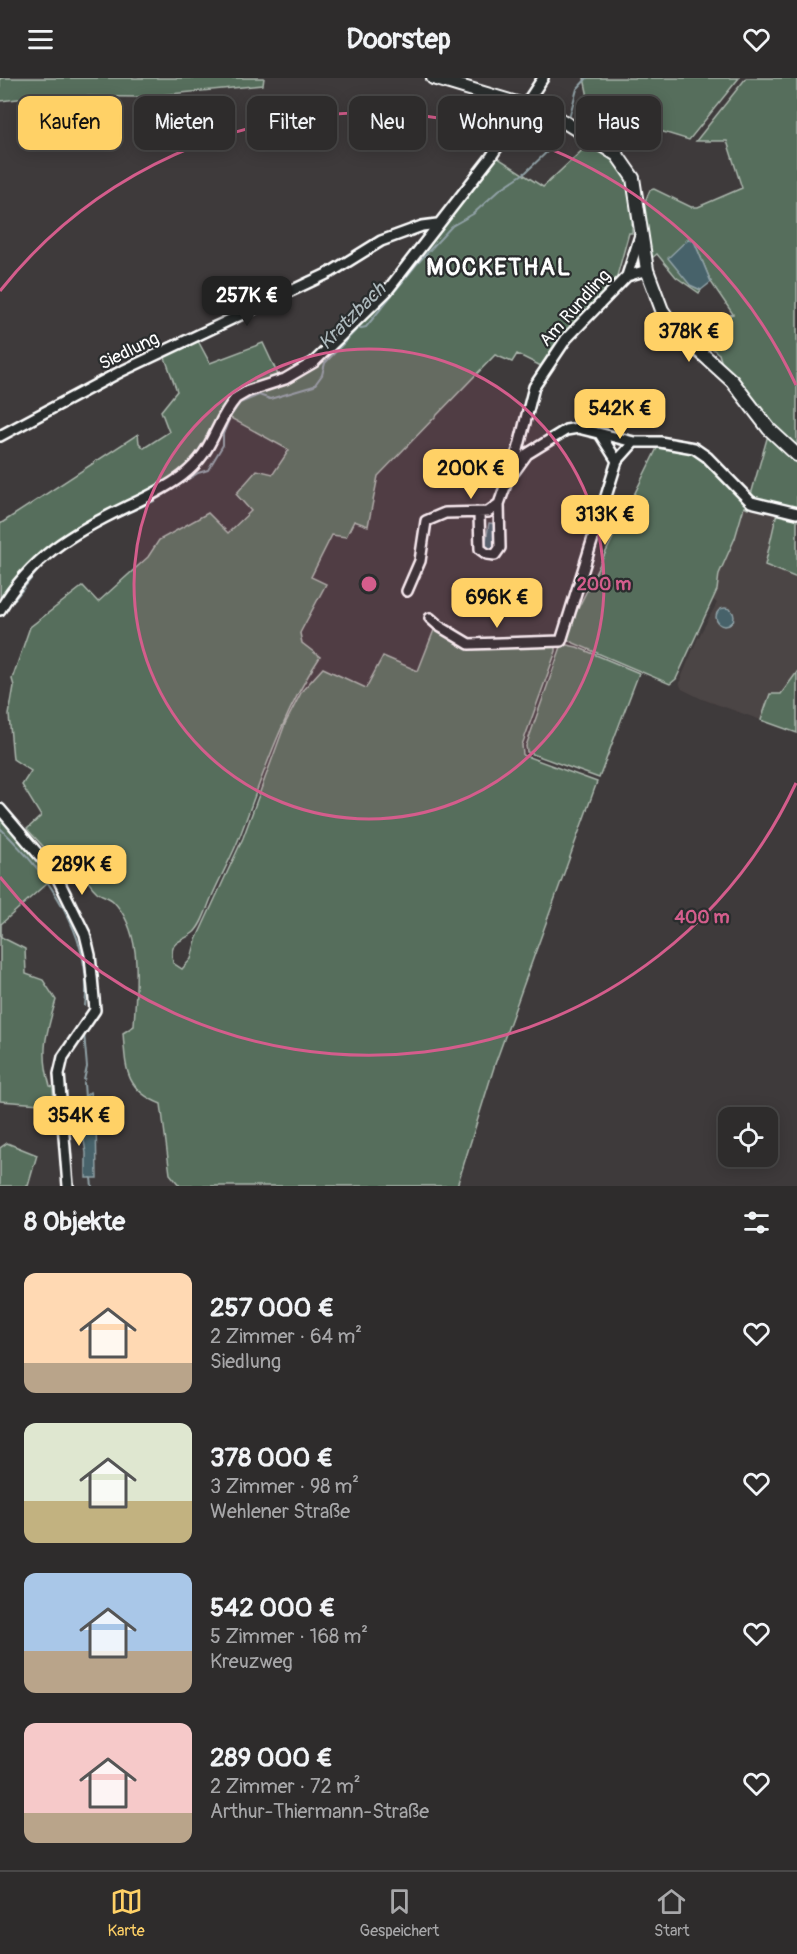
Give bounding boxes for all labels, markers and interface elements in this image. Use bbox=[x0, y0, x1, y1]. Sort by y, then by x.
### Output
icon: menu bbox=[24, 23, 57, 56]
text: Doorstep bbox=[346, 23, 451, 56]
icon: heart bbox=[740, 23, 773, 56]
chip: Kaufen bbox=[18, 96, 122, 150]
chip: Mieten bbox=[134, 96, 235, 150]
chip: Filter bbox=[247, 96, 337, 150]
chip: Neu bbox=[349, 96, 426, 150]
chip: Wohnung bbox=[438, 96, 564, 150]
chip: Haus bbox=[576, 96, 661, 150]
district label: MOCKETHAL bbox=[426, 253, 572, 282]
street label: Am Rundling bbox=[534, 265, 616, 351]
pin: 257K € bbox=[198, 276, 296, 327]
water label: Kratzbach bbox=[313, 276, 392, 355]
text: 257K € bbox=[216, 283, 278, 308]
pin: 378K € bbox=[640, 312, 738, 363]
text: 378K € bbox=[658, 319, 720, 344]
street label: Siedlung bbox=[95, 327, 163, 375]
pin: 542K € bbox=[571, 389, 669, 440]
text: 542K € bbox=[588, 396, 652, 421]
pin: 200K € bbox=[422, 449, 520, 500]
text: 200K € bbox=[437, 456, 505, 481]
pin: 313K € bbox=[556, 495, 654, 546]
text: 313K € bbox=[575, 502, 635, 527]
text: 200 m bbox=[577, 573, 631, 596]
centre of rings bbox=[359, 574, 379, 594]
pin: 696K € bbox=[448, 578, 546, 629]
text: 696K € bbox=[465, 585, 529, 610]
pin: 289K € bbox=[33, 845, 131, 896]
text: 289K € bbox=[51, 852, 113, 877]
text: 400 m bbox=[675, 906, 729, 929]
pin: 354K € bbox=[30, 1096, 128, 1147]
text: 354K € bbox=[47, 1103, 111, 1128]
map controls bbox=[718, 1107, 778, 1167]
button: locate bbox=[718, 1107, 778, 1167]
text: 8 Objekte bbox=[24, 1206, 125, 1238]
icon: filters bbox=[740, 1206, 773, 1239]
text: 257 000 € bbox=[210, 1292, 334, 1324]
icon: home bbox=[72, 1297, 144, 1369]
icon: heart bbox=[740, 1317, 773, 1350]
text: 2 Zimmer · 64 m² bbox=[210, 1324, 362, 1349]
text: Siedlung bbox=[210, 1349, 281, 1374]
text: 378 000 € bbox=[210, 1442, 333, 1474]
icon: home bbox=[72, 1447, 144, 1519]
icon: heart bbox=[740, 1467, 773, 1500]
text: 3 Zimmer · 98 m² bbox=[210, 1474, 359, 1499]
text: Wehlener Straße bbox=[210, 1499, 350, 1524]
text: 542 000 € bbox=[210, 1592, 335, 1624]
icon: home bbox=[72, 1597, 144, 1669]
icon: heart bbox=[740, 1617, 773, 1650]
text: 5 Zimmer · 168 m² bbox=[210, 1624, 368, 1649]
text: Kreuzweg bbox=[210, 1649, 293, 1674]
text: 289 000 € bbox=[210, 1742, 333, 1774]
icon: home bbox=[72, 1747, 144, 1819]
icon: heart bbox=[740, 1767, 773, 1800]
text: 2 Zimmer · 72 m² bbox=[210, 1774, 361, 1799]
text: Arthur-Thiermann-Straße bbox=[210, 1799, 429, 1824]
tab: Karte bbox=[107, 1885, 145, 1941]
tab: Gespeichert bbox=[360, 1885, 439, 1941]
tab: Start bbox=[654, 1885, 690, 1941]

